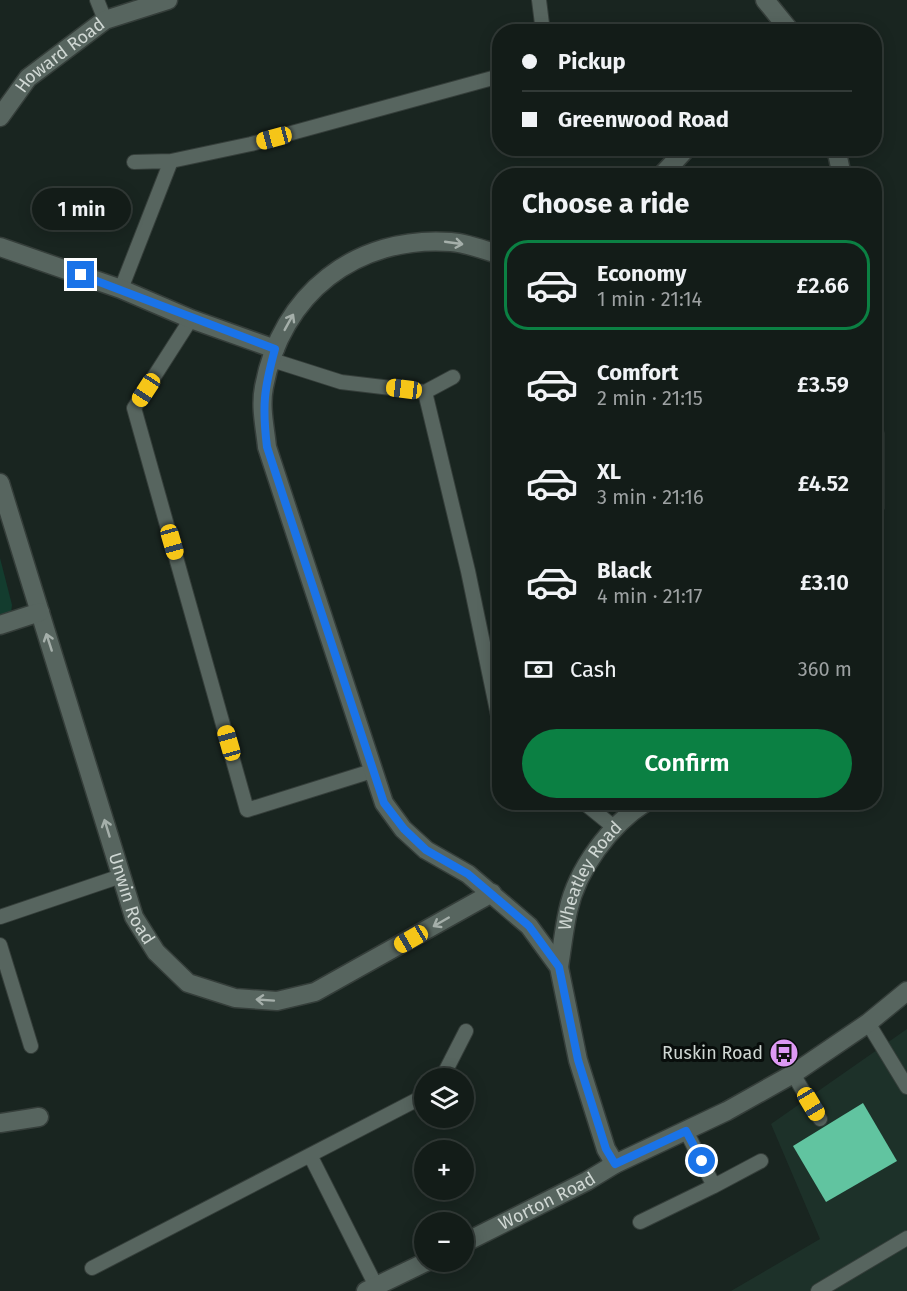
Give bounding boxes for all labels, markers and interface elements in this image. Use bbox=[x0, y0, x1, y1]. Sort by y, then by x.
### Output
street label: Howard Road bbox=[10, 13, 109, 97]
text: Pickup bbox=[558, 48, 626, 75]
text: Greenwood Road bbox=[558, 106, 729, 133]
car bbox=[254, 125, 294, 151]
callout: 1 min bbox=[32, 188, 130, 230]
text: Choose a ride bbox=[522, 188, 689, 220]
text: 1 min bbox=[57, 197, 106, 221]
one-way arrow bbox=[443, 238, 463, 249]
icon: car bbox=[525, 258, 579, 312]
text: Economy bbox=[597, 260, 686, 287]
route end bbox=[67, 261, 94, 288]
text: £2.66 bbox=[796, 272, 849, 299]
text: 1 min · 21:14 bbox=[597, 287, 702, 311]
one-way arrow bbox=[284, 314, 295, 332]
icon: car bbox=[525, 357, 579, 411]
text: Comfort bbox=[597, 359, 678, 386]
car bbox=[129, 370, 163, 410]
text: £3.59 bbox=[797, 371, 849, 398]
car bbox=[385, 378, 423, 400]
text: 2 min · 21:15 bbox=[597, 386, 703, 410]
icon: car bbox=[525, 456, 579, 510]
text: XL bbox=[597, 458, 621, 485]
text: £4.52 bbox=[798, 470, 849, 497]
text: 3 min · 21:16 bbox=[597, 485, 704, 509]
car bbox=[158, 522, 186, 562]
icon: car bbox=[525, 555, 579, 609]
text: Black bbox=[597, 557, 652, 584]
text: £3.10 bbox=[800, 569, 849, 596]
text: 4 min · 21:17 bbox=[597, 584, 702, 608]
one-way arrow bbox=[43, 633, 54, 652]
icon: cash bbox=[522, 653, 555, 686]
text: Cash bbox=[570, 656, 617, 683]
text: 360 m bbox=[798, 657, 852, 681]
car bbox=[215, 723, 243, 763]
button: Confirm bbox=[522, 729, 852, 798]
street label: Wheatley Road bbox=[554, 816, 627, 932]
one-way arrow bbox=[101, 819, 112, 838]
street label: Unwin Road bbox=[104, 850, 160, 949]
one-way arrow bbox=[433, 916, 450, 928]
car bbox=[391, 922, 431, 956]
one-way arrow bbox=[255, 994, 275, 1005]
bus stop icon: Ruskin Road bbox=[768, 1037, 800, 1069]
place label: Ruskin Road bbox=[662, 1042, 763, 1064]
map controls bbox=[414, 1068, 474, 1272]
button: layers bbox=[414, 1068, 474, 1128]
car bbox=[794, 1084, 828, 1124]
button: + bbox=[414, 1140, 474, 1200]
route start bbox=[688, 1147, 715, 1174]
street label: Worton Road bbox=[495, 1167, 600, 1235]
button: − bbox=[414, 1212, 474, 1272]

